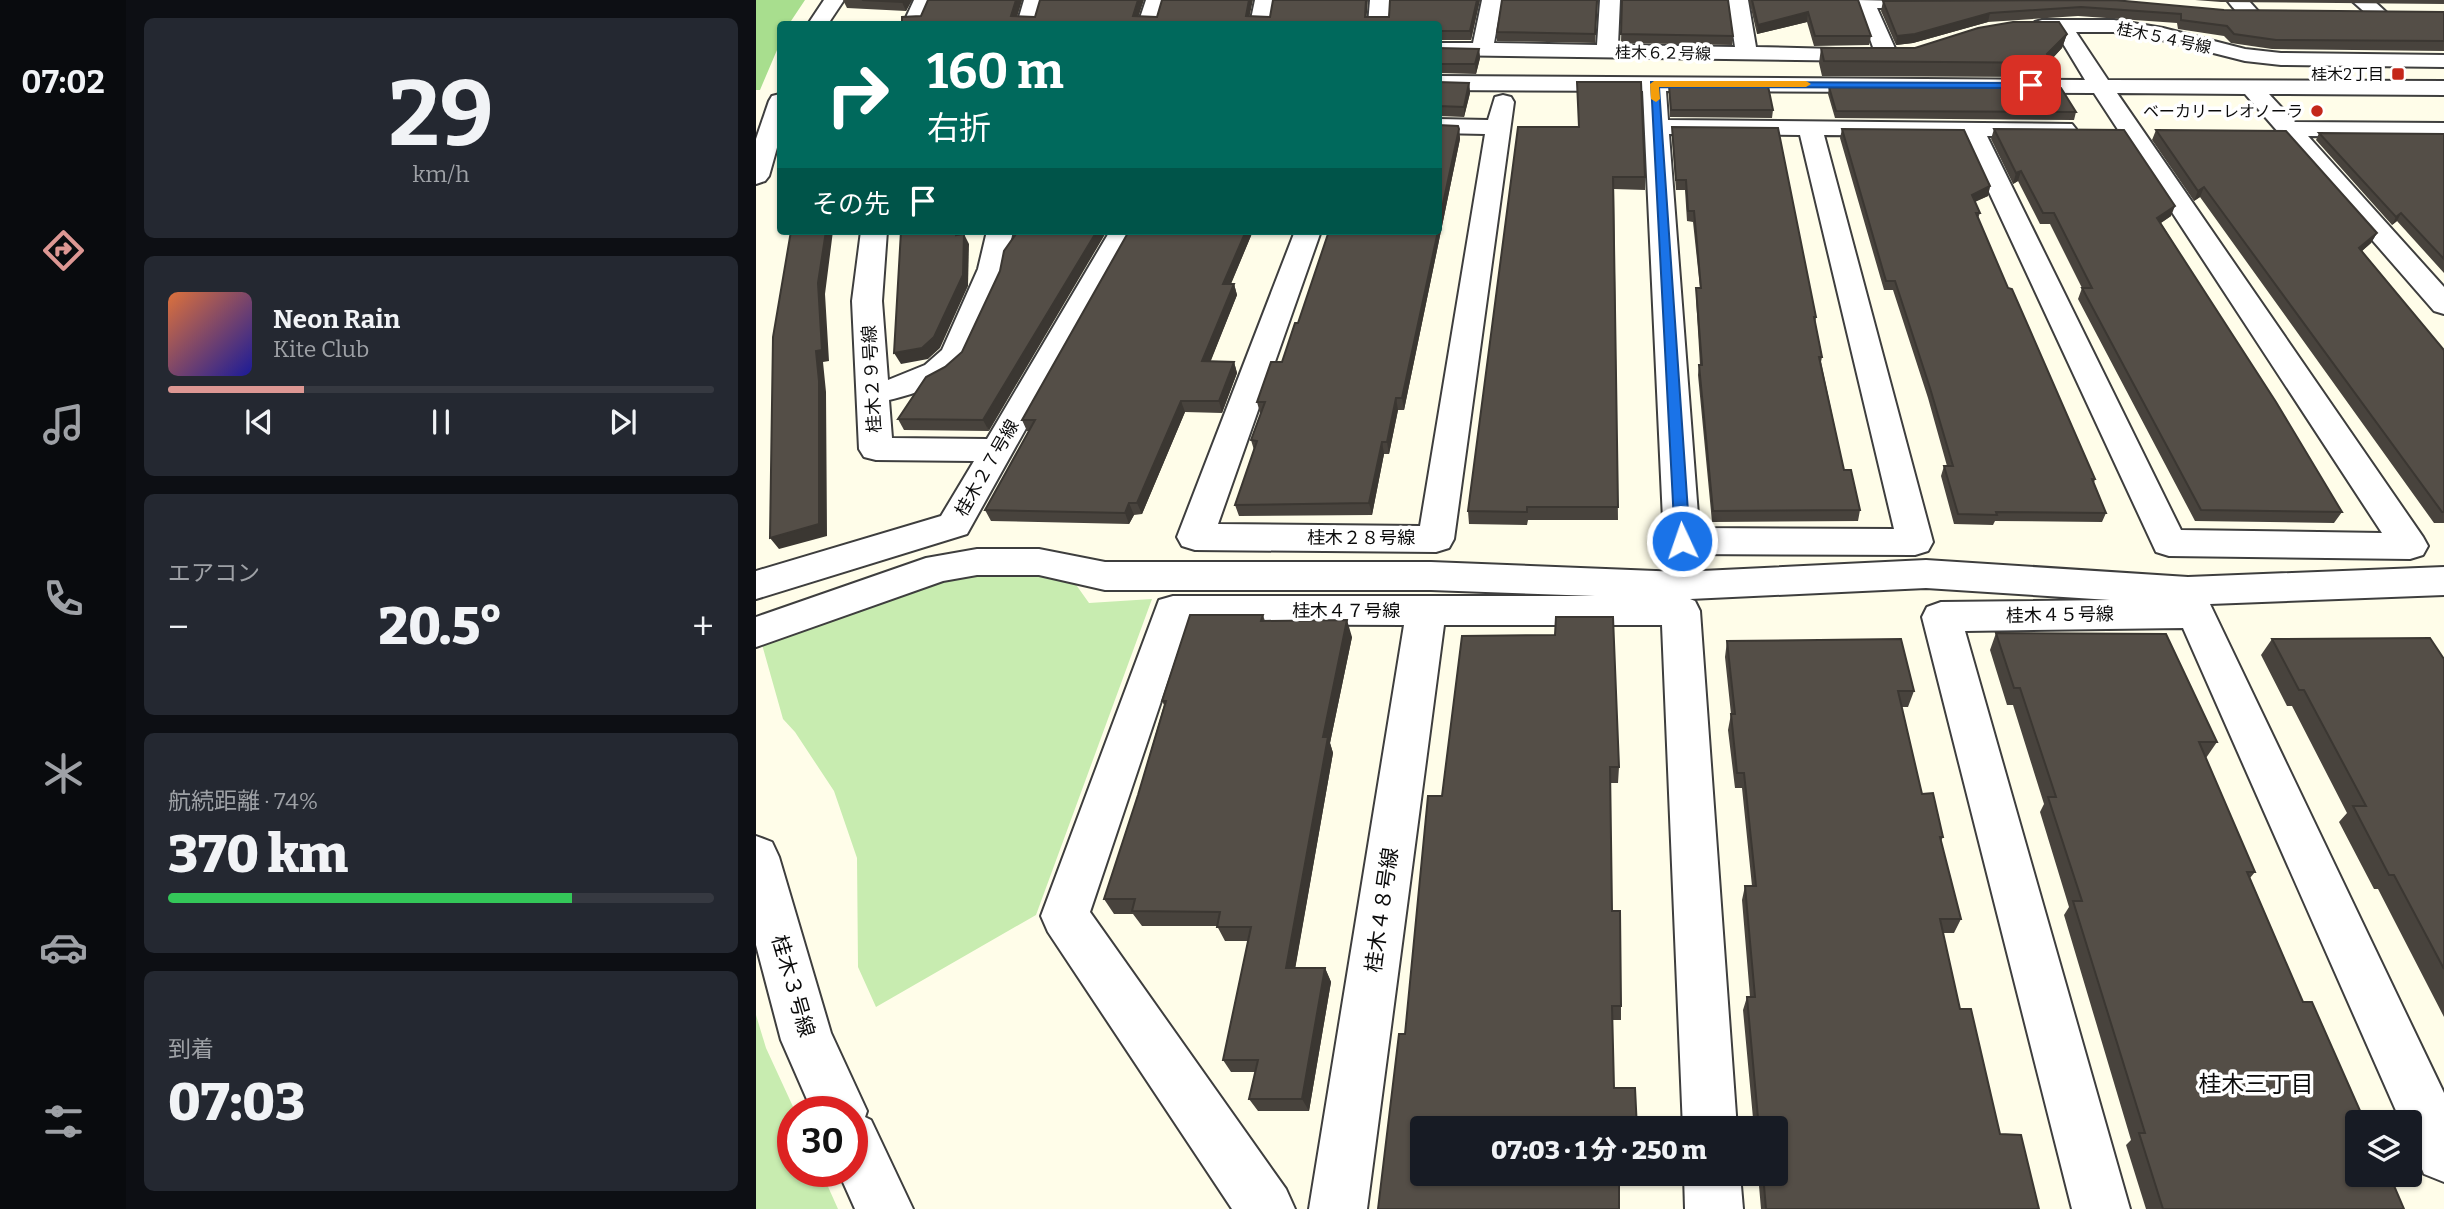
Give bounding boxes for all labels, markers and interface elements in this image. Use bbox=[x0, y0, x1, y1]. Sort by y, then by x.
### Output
street label: 桂木５４号線 bbox=[2115, 19, 2213, 57]
text: 160 m bbox=[927, 42, 1064, 101]
street label: 桂木６２号線 bbox=[1615, 43, 1711, 63]
icon: right bbox=[812, 49, 903, 140]
pin bbox=[2001, 55, 2061, 115]
text: 29 bbox=[388, 60, 494, 169]
text: 07:02 bbox=[21, 63, 105, 101]
place label: 桂木2丁目 bbox=[2311, 65, 2384, 84]
icon: arrive bbox=[2012, 66, 2050, 104]
marker: 桂木2丁目 bbox=[2390, 66, 2406, 82]
place label: ベーカリーレオノーラ bbox=[2143, 102, 2303, 121]
marker: ベーカリーレオノーラ bbox=[2309, 103, 2325, 119]
text: 右折 bbox=[927, 109, 991, 147]
text: km/h bbox=[413, 160, 469, 188]
icon: arrive bbox=[904, 182, 942, 220]
text: その先 bbox=[812, 189, 890, 220]
icon: directions bbox=[39, 226, 88, 275]
text: Neon Rain bbox=[273, 304, 400, 335]
street label: 桂木２９号線 bbox=[858, 324, 886, 434]
text: Kite Club bbox=[273, 335, 369, 363]
icon: music bbox=[39, 400, 88, 449]
icon: previous bbox=[240, 403, 278, 441]
icon: pause bbox=[422, 403, 460, 441]
icon: next bbox=[604, 403, 642, 441]
street label: 桂木２７号線 bbox=[950, 416, 1024, 520]
position arrow bbox=[1645, 504, 1719, 578]
street label: 桂木２８号線 bbox=[1307, 527, 1415, 549]
text: エアコン bbox=[168, 559, 260, 587]
icon: phone bbox=[39, 574, 88, 623]
text: 20.5° bbox=[378, 595, 503, 658]
street label: 桂木４７号線 bbox=[1292, 600, 1400, 622]
street label: 桂木４５号線 bbox=[2006, 603, 2114, 627]
text: − bbox=[168, 604, 189, 650]
text: + bbox=[692, 604, 714, 650]
icon: climate bbox=[39, 749, 88, 798]
text: 航続距離 · 74% bbox=[168, 787, 318, 815]
text: 370 km bbox=[168, 823, 348, 886]
street label: 桂木４８号線 bbox=[1360, 846, 1404, 974]
icon: car bbox=[39, 923, 88, 972]
street label: 桂木３号線 bbox=[766, 932, 820, 1040]
text: 到着 bbox=[168, 1035, 214, 1063]
district label: 桂木三丁目 bbox=[2199, 1070, 2314, 1098]
text: 07:03 bbox=[168, 1071, 305, 1134]
speed limit sign: 30 bbox=[777, 1096, 868, 1187]
icon: filters bbox=[39, 1097, 88, 1146]
map controls bbox=[2345, 1110, 2422, 1187]
button: layers bbox=[2345, 1110, 2422, 1187]
text: 07:03 · 1 分 · 250 m bbox=[1491, 1135, 1707, 1166]

